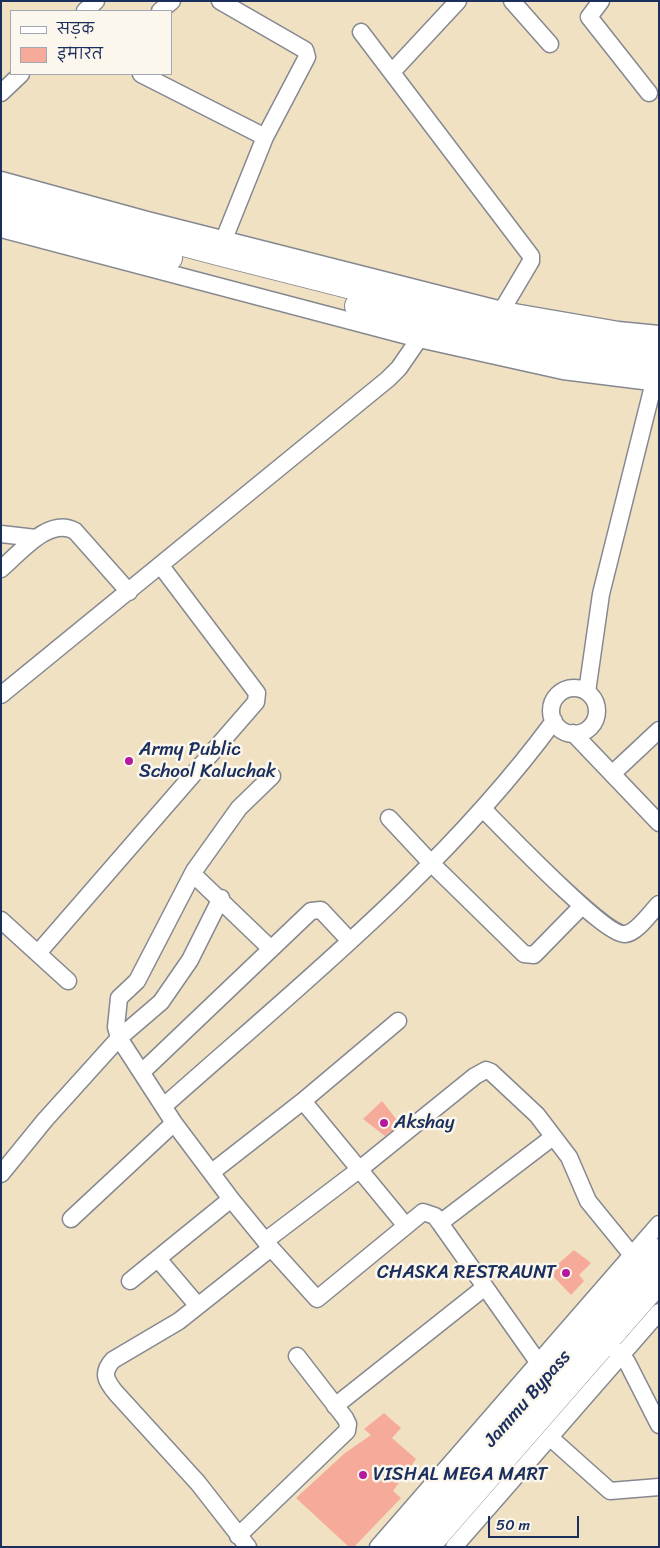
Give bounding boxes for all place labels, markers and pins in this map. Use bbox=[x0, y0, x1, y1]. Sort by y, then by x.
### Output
place label: Army Public School Kaluchak bbox=[139, 739, 276, 783]
marker: Army Public School Kaluchak bbox=[123, 755, 135, 767]
place label: Akshay bbox=[394, 1112, 455, 1134]
marker: Akshay bbox=[378, 1117, 390, 1129]
place label: CHASKA RESTRAUNT bbox=[377, 1262, 556, 1284]
marker: CHASKA RESTRAUNT bbox=[560, 1267, 572, 1279]
place label: VISHAL MEGA MART bbox=[373, 1464, 547, 1486]
marker: VISHAL MEGA MART bbox=[357, 1469, 369, 1481]

